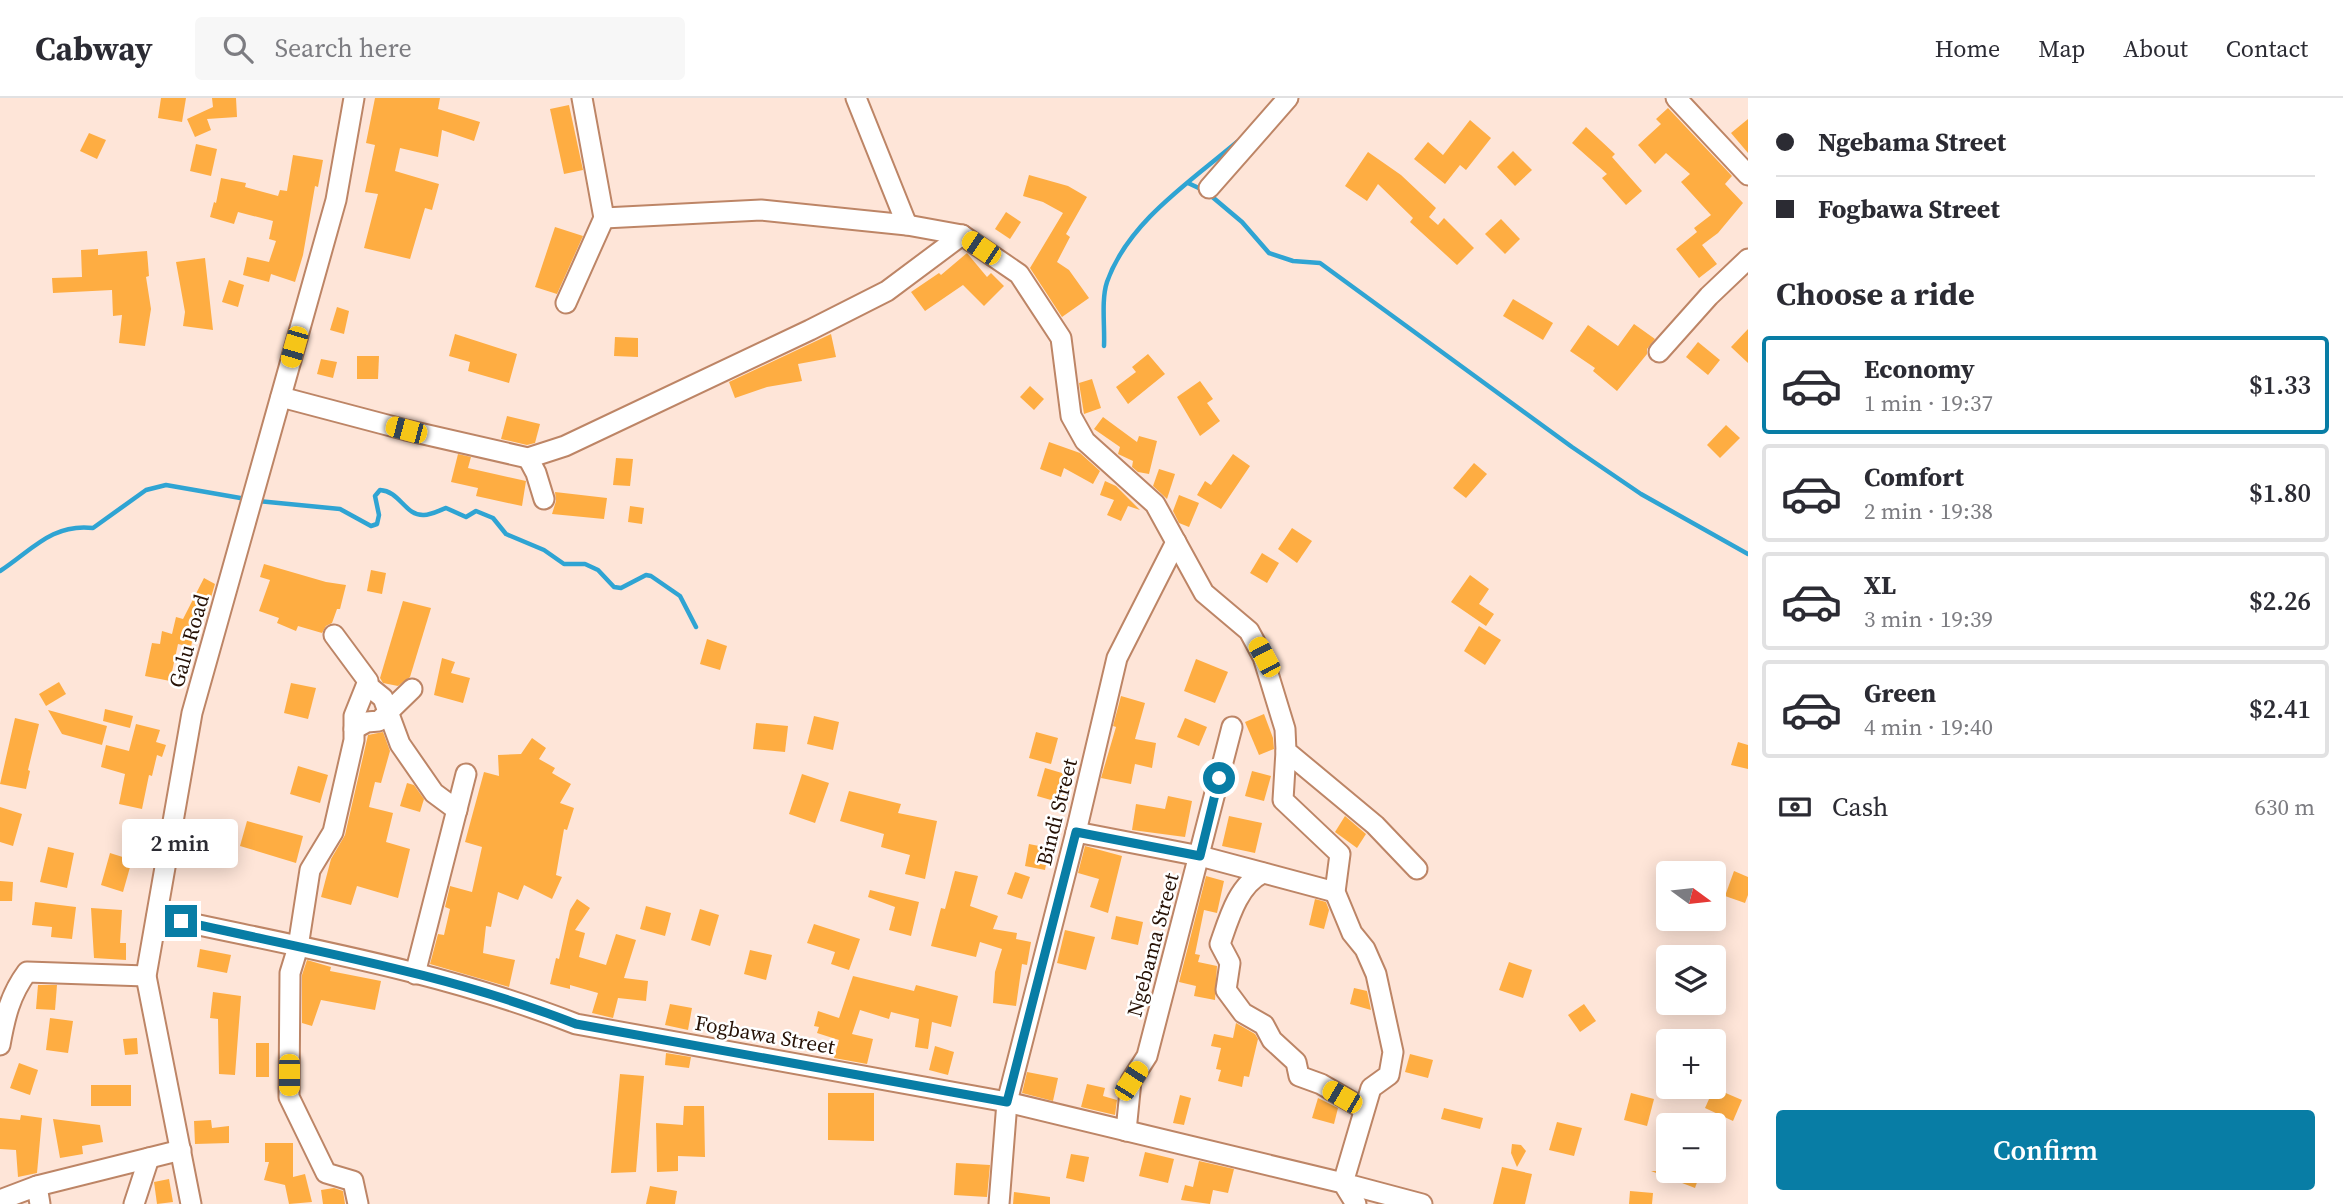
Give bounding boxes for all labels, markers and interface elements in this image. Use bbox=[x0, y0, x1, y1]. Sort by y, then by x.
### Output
search box bbox=[195, 17, 685, 80]
text: Cabway bbox=[35, 26, 153, 71]
icon: search bbox=[219, 29, 257, 67]
text: Search here bbox=[275, 30, 412, 66]
text: Home bbox=[1935, 32, 2000, 65]
text: Map bbox=[2038, 32, 2085, 65]
text: About bbox=[2123, 32, 2188, 65]
text: Contact bbox=[2226, 32, 2308, 65]
text: Ngebama Street bbox=[1818, 124, 2006, 160]
text: Fogbawa Street bbox=[1818, 191, 2000, 227]
car bbox=[958, 228, 1005, 268]
text: Choose a ride bbox=[1776, 272, 1975, 316]
car bbox=[279, 324, 310, 370]
text: Economy bbox=[1864, 351, 1975, 387]
icon: car bbox=[1780, 354, 1843, 417]
text: $1.33 bbox=[2249, 367, 2311, 403]
text: 1 min · 19:37 bbox=[1864, 387, 1993, 419]
car bbox=[383, 414, 430, 446]
text: Comfort bbox=[1864, 459, 1964, 495]
icon: car bbox=[1780, 462, 1843, 525]
text: $1.80 bbox=[2249, 475, 2311, 511]
text: 2 min · 19:38 bbox=[1864, 495, 1993, 527]
text: XL bbox=[1864, 567, 1896, 603]
icon: car bbox=[1780, 570, 1843, 633]
text: $2.26 bbox=[2249, 583, 2311, 619]
street label: Galu Road bbox=[161, 591, 216, 691]
text: 3 min · 19:39 bbox=[1864, 603, 1993, 635]
car bbox=[1245, 634, 1284, 680]
text: Green bbox=[1864, 675, 1936, 711]
icon: car bbox=[1780, 678, 1843, 741]
text: $2.41 bbox=[2249, 691, 2311, 727]
text: 4 min · 19:40 bbox=[1864, 711, 1993, 743]
street label: Bindi Street bbox=[1029, 755, 1084, 869]
route start bbox=[1203, 762, 1235, 794]
icon: cash bbox=[1776, 788, 1814, 826]
text: Cash bbox=[1832, 789, 1888, 825]
text: 630 m bbox=[2254, 791, 2315, 823]
callout: 2 min bbox=[123, 820, 239, 868]
text: 2 min bbox=[150, 827, 210, 859]
north arrow bbox=[1656, 861, 1726, 931]
map controls bbox=[1656, 861, 1726, 1183]
street label: Ngebama Street bbox=[1119, 870, 1186, 1020]
route end bbox=[165, 905, 197, 937]
button: layers bbox=[1656, 945, 1726, 1015]
street label: Fogbawa Street bbox=[693, 1008, 837, 1061]
button: + bbox=[1656, 1029, 1726, 1099]
car bbox=[279, 1054, 300, 1096]
car bbox=[1111, 1058, 1152, 1104]
car bbox=[1319, 1077, 1366, 1117]
button: Confirm bbox=[1776, 1110, 2315, 1190]
button: − bbox=[1656, 1113, 1726, 1183]

